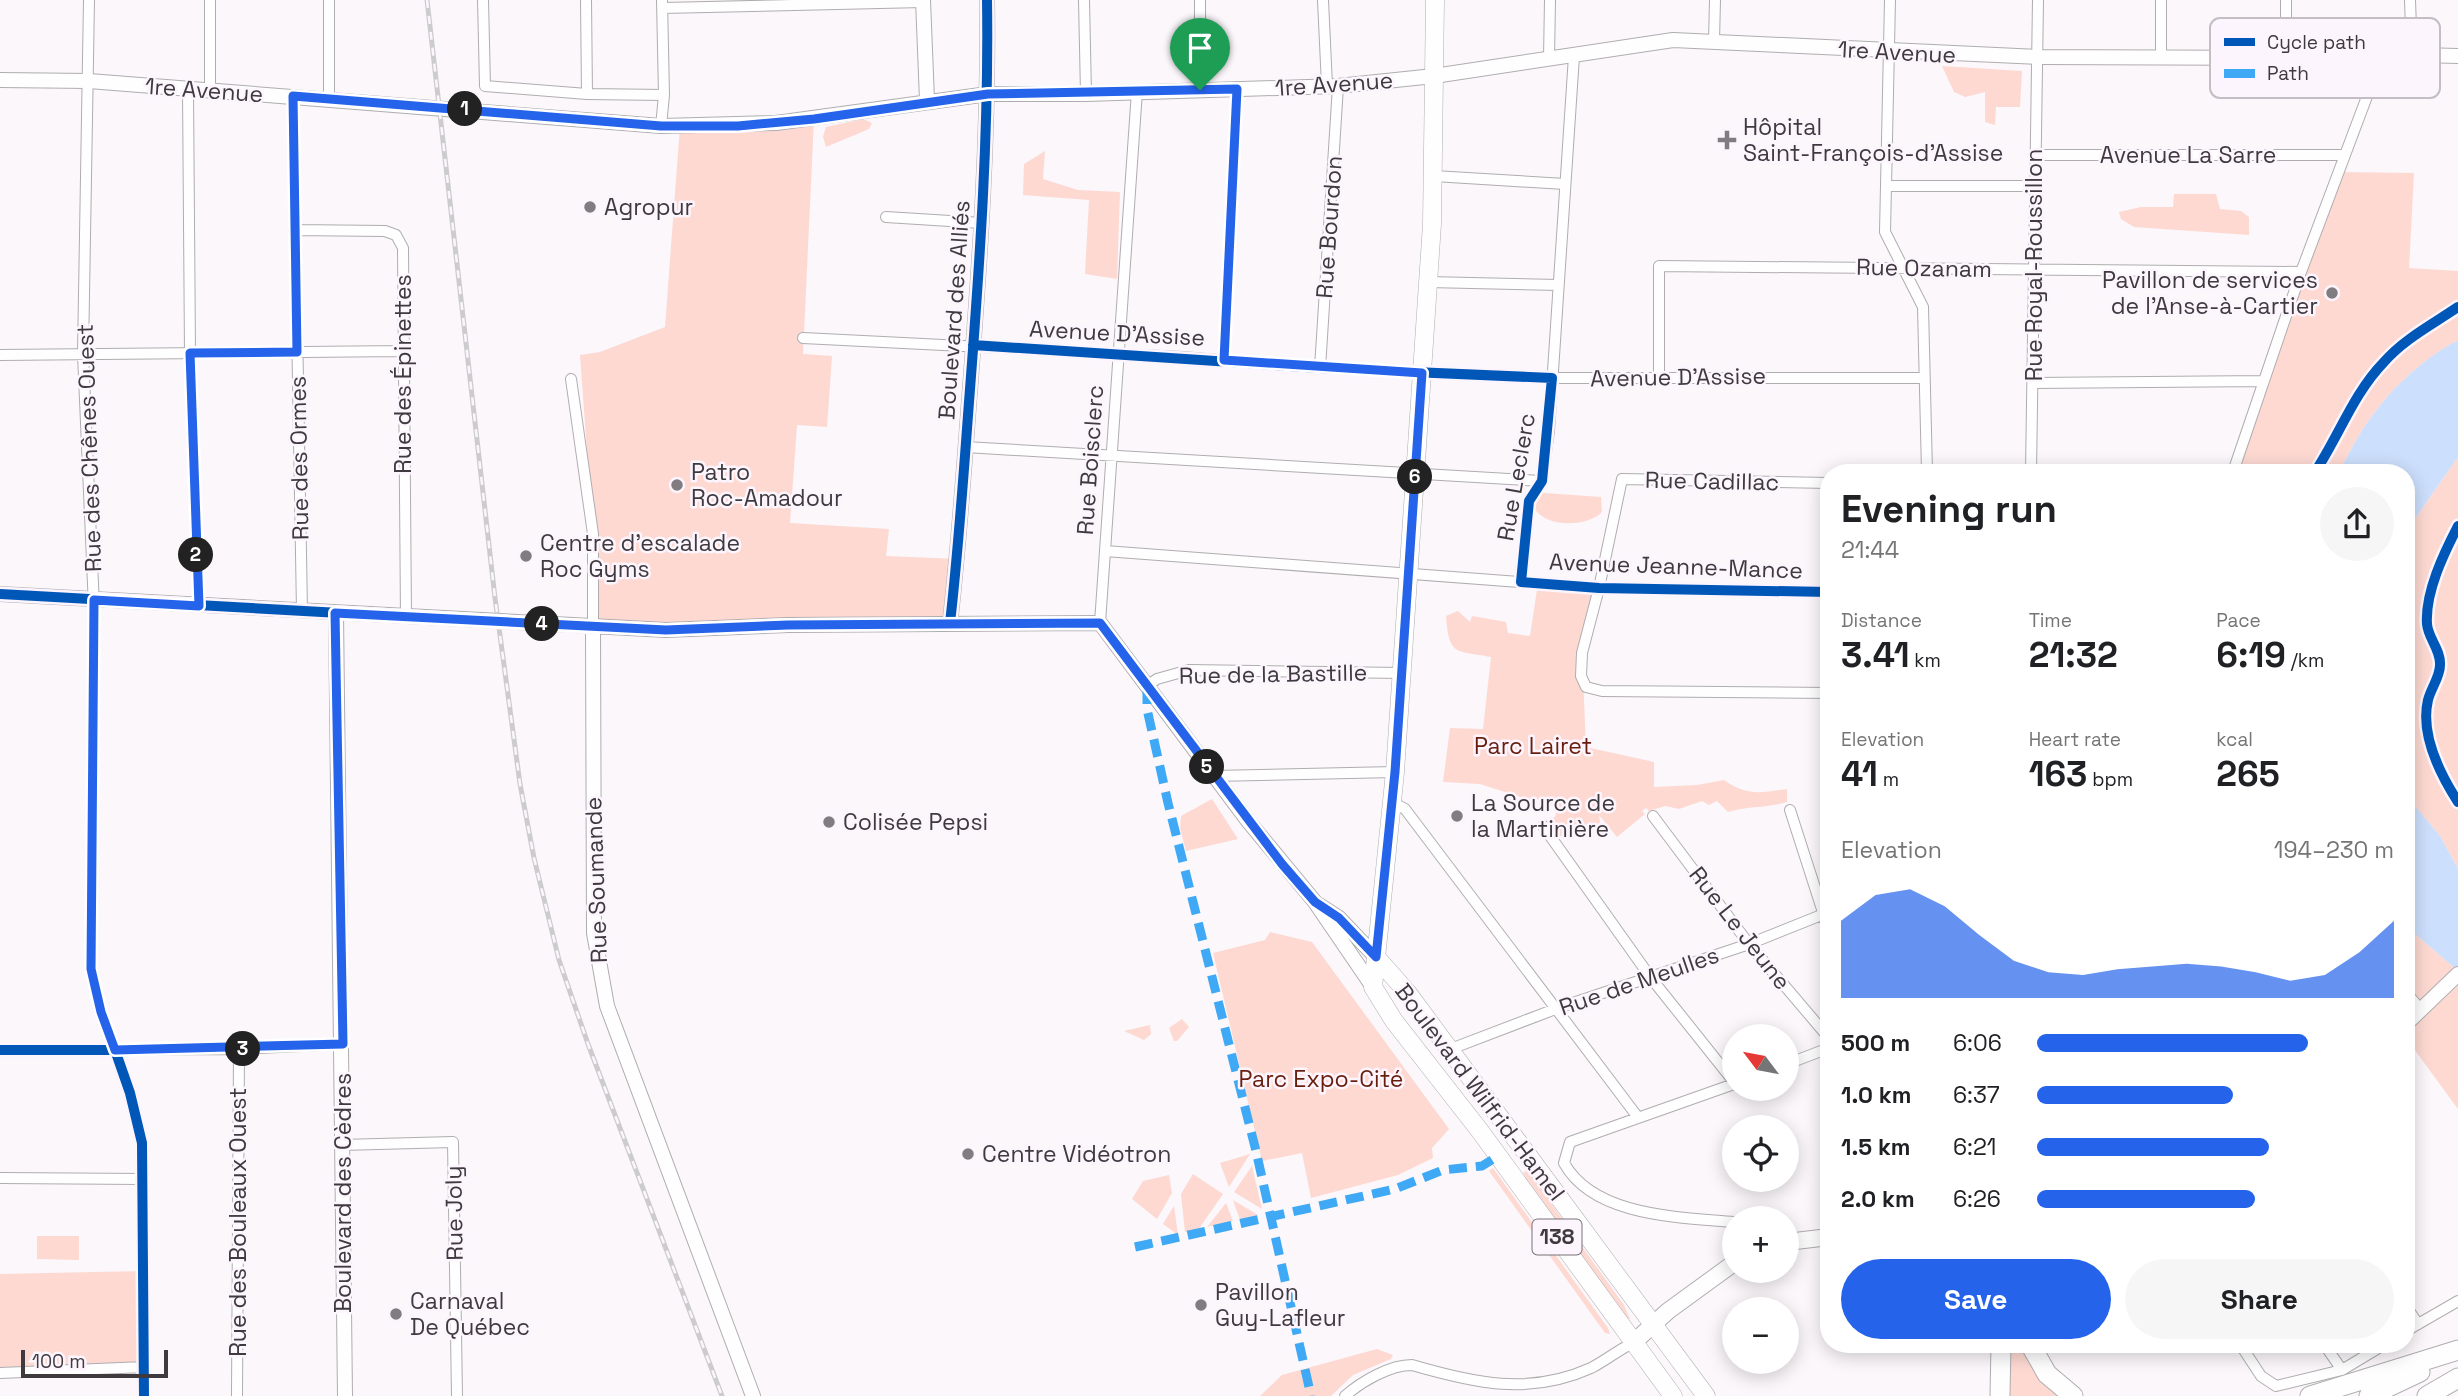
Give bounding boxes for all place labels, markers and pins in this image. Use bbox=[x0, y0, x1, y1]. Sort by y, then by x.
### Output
pin bbox=[1170, 18, 1230, 90]
pin: 1 bbox=[448, 92, 482, 126]
place label: Hôpital Saint-François-d'Assise bbox=[1743, 112, 2003, 168]
marker: Hôpital Saint-François-d'Assise bbox=[1717, 130, 1737, 150]
place label: Agropur bbox=[604, 192, 693, 222]
marker: Agropur bbox=[582, 199, 598, 215]
place label: Pavillon de services de l'Anse-à-Cartier bbox=[2102, 265, 2318, 321]
marker: Pavillon de services de l'Anse-à-Cartier bbox=[2324, 285, 2340, 301]
place label: Patro Roc-Amadour bbox=[691, 457, 843, 513]
pin: 6 bbox=[1398, 460, 1432, 494]
marker: Patro Roc-Amadour bbox=[669, 477, 685, 493]
place label: Centre d'escalade Roc Gyms bbox=[540, 528, 740, 584]
pin: 2 bbox=[178, 538, 214, 572]
marker: Centre d'escalade Roc Gyms bbox=[518, 548, 534, 564]
pin: 4 bbox=[524, 606, 560, 642]
pin: 5 bbox=[1190, 750, 1224, 784]
place label: La Source de la Martinière bbox=[1471, 788, 1615, 844]
place label: Colisée Pepsi bbox=[843, 807, 988, 837]
marker: La Source de la Martinière bbox=[1449, 808, 1465, 824]
marker: Colisée Pepsi bbox=[821, 814, 837, 830]
pin: 3 bbox=[226, 1032, 260, 1066]
place label: Centre Vidéotron bbox=[982, 1139, 1171, 1169]
marker: Centre Vidéotron bbox=[960, 1146, 976, 1162]
place label: Pavillon Guy-Lafleur bbox=[1215, 1277, 1345, 1333]
place label: Carnaval De Québec bbox=[410, 1286, 530, 1342]
marker: Pavillon Guy-Lafleur bbox=[1193, 1297, 1209, 1313]
marker: Carnaval De Québec bbox=[388, 1306, 404, 1322]

